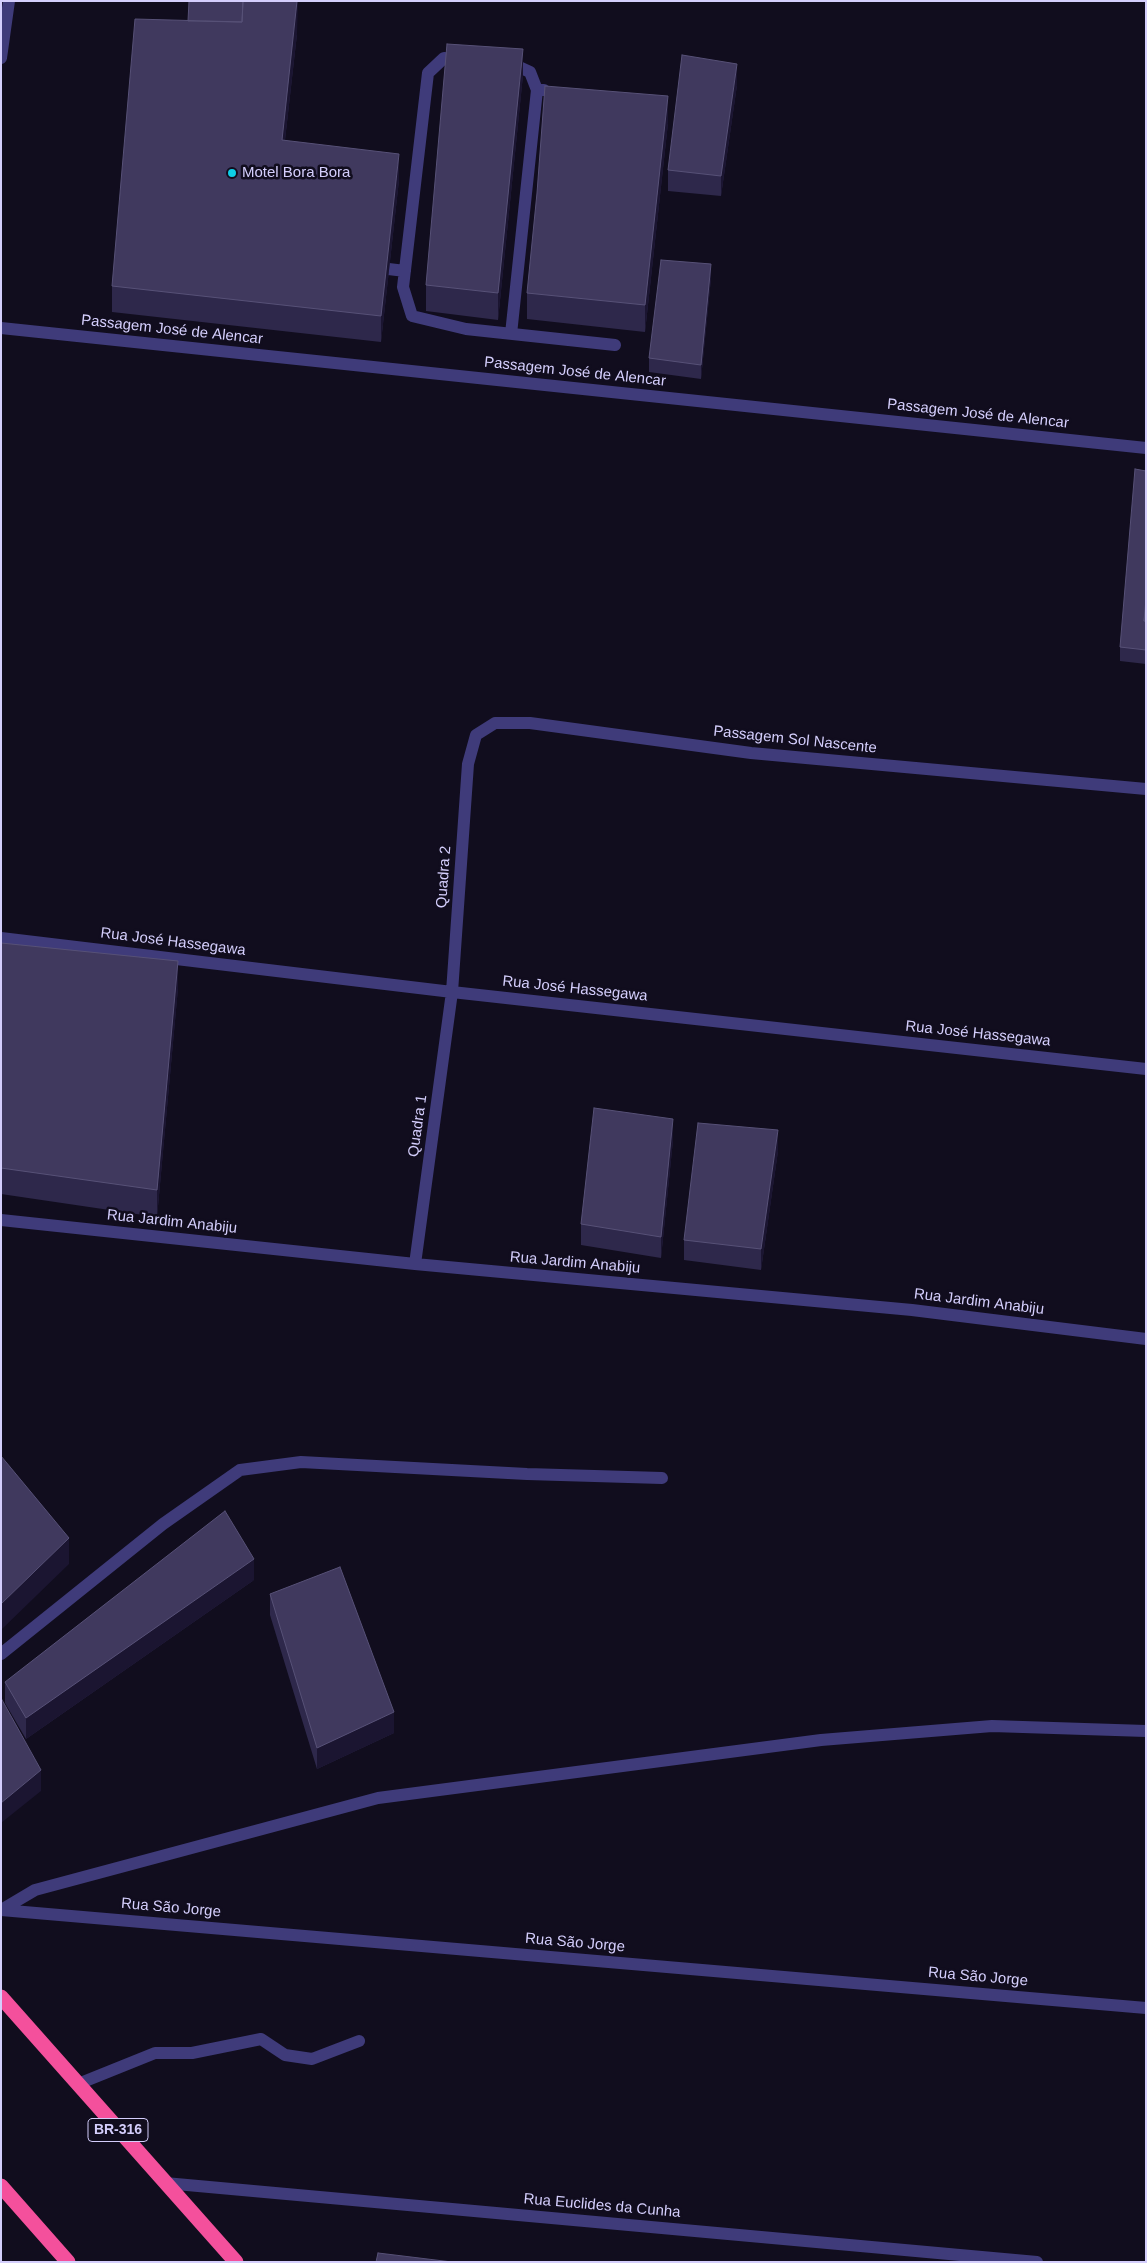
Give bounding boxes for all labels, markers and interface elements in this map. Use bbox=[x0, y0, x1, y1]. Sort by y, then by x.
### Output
place label: Motel Bora Bora bbox=[242, 164, 350, 182]
marker: Motel Bora Bora bbox=[226, 167, 238, 179]
street label: Passagem José de Alencar bbox=[80, 312, 264, 348]
street label: Passagem José de Alencar bbox=[483, 354, 667, 390]
street label: Passagem José de Alencar bbox=[886, 396, 1070, 432]
street label: Passagem Sol Nascente bbox=[712, 722, 878, 758]
street label: Quadra 2 bbox=[433, 845, 455, 909]
street label: Rua José Hassegawa bbox=[99, 924, 247, 960]
street label: Rua José Hassegawa bbox=[502, 972, 648, 1006]
street label: Rua José Hassegawa bbox=[905, 1017, 1051, 1051]
street label: Quadra 1 bbox=[405, 1094, 431, 1158]
street label: Rua Jardim Anabiju bbox=[106, 1206, 238, 1238]
street label: Rua Jardim Anabiju bbox=[509, 1248, 641, 1278]
street label: Rua Jardim Anabiju bbox=[913, 1285, 1045, 1319]
street label: Rua São Jorge bbox=[120, 1895, 222, 1921]
street label: Rua São Jorge bbox=[524, 1930, 626, 1956]
street label: Rua São Jorge bbox=[927, 1964, 1029, 1990]
road number: BR-316 bbox=[88, 2118, 148, 2142]
street label: Rua Euclides da Cunha bbox=[523, 2190, 681, 2222]

